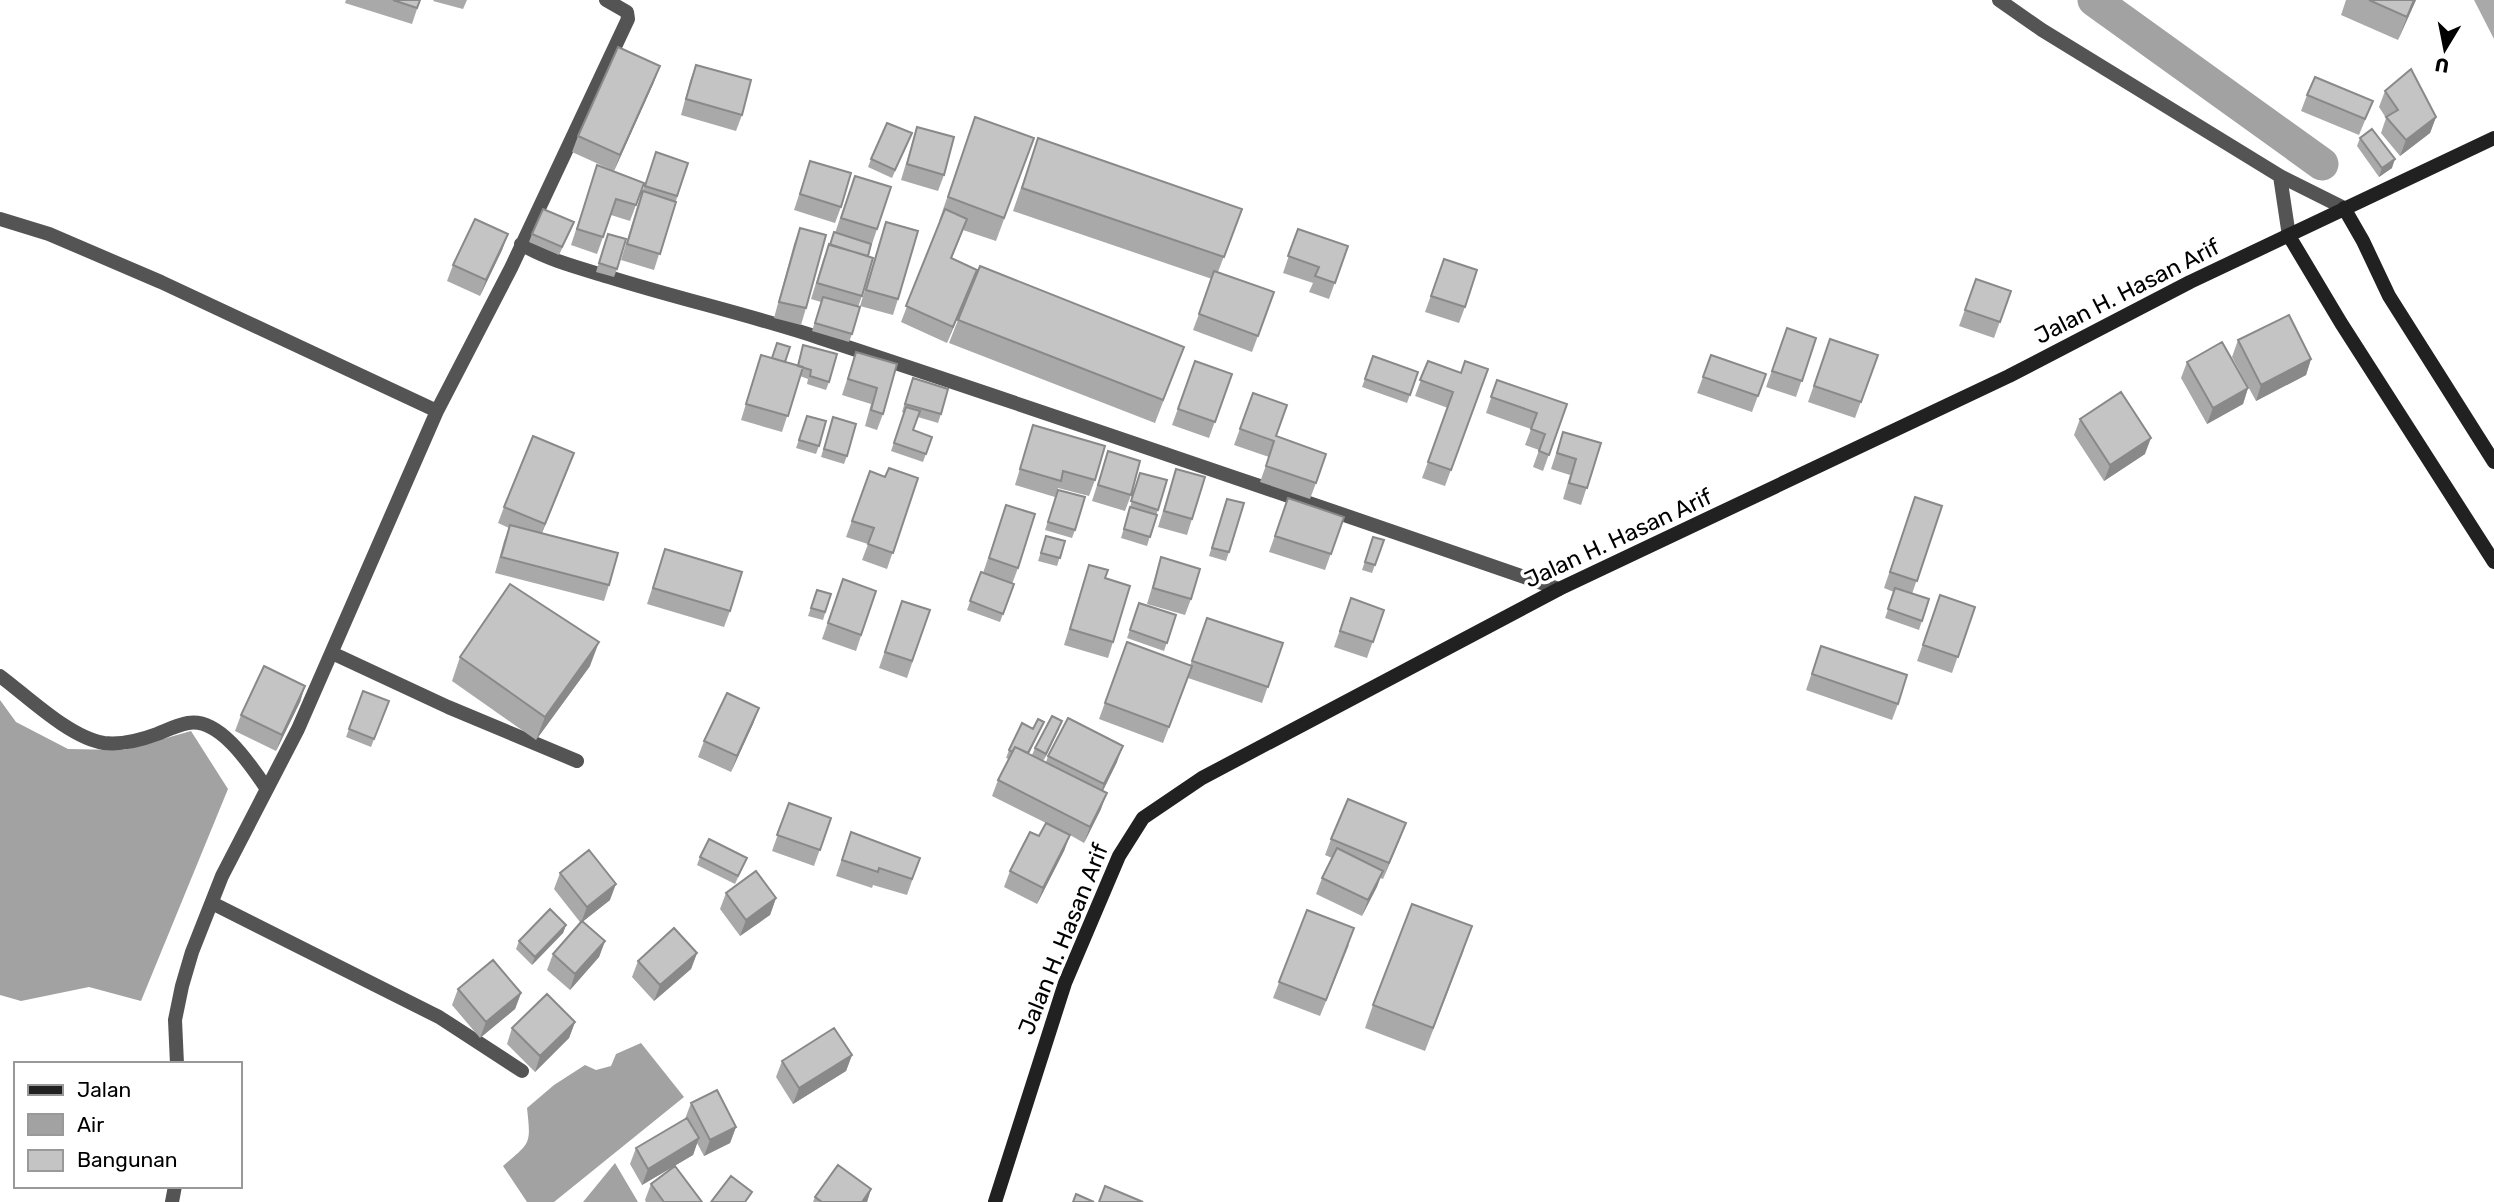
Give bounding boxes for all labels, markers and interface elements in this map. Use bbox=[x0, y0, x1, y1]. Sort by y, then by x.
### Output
north arrow bbox=[2410, 14, 2480, 84]
text: U bbox=[2433, 53, 2451, 78]
street label: Jalan H. Hasan Arif bbox=[2030, 232, 2224, 350]
street label: Jalan H. Hasan Arif bbox=[1520, 482, 1716, 594]
street label: Jalan H. Hasan Arif bbox=[1012, 839, 1114, 1039]
legend bbox=[14, 1062, 242, 1188]
text: Jalan bbox=[77, 1077, 131, 1102]
text: Air bbox=[77, 1112, 104, 1137]
text: Bangunan bbox=[77, 1147, 178, 1172]

